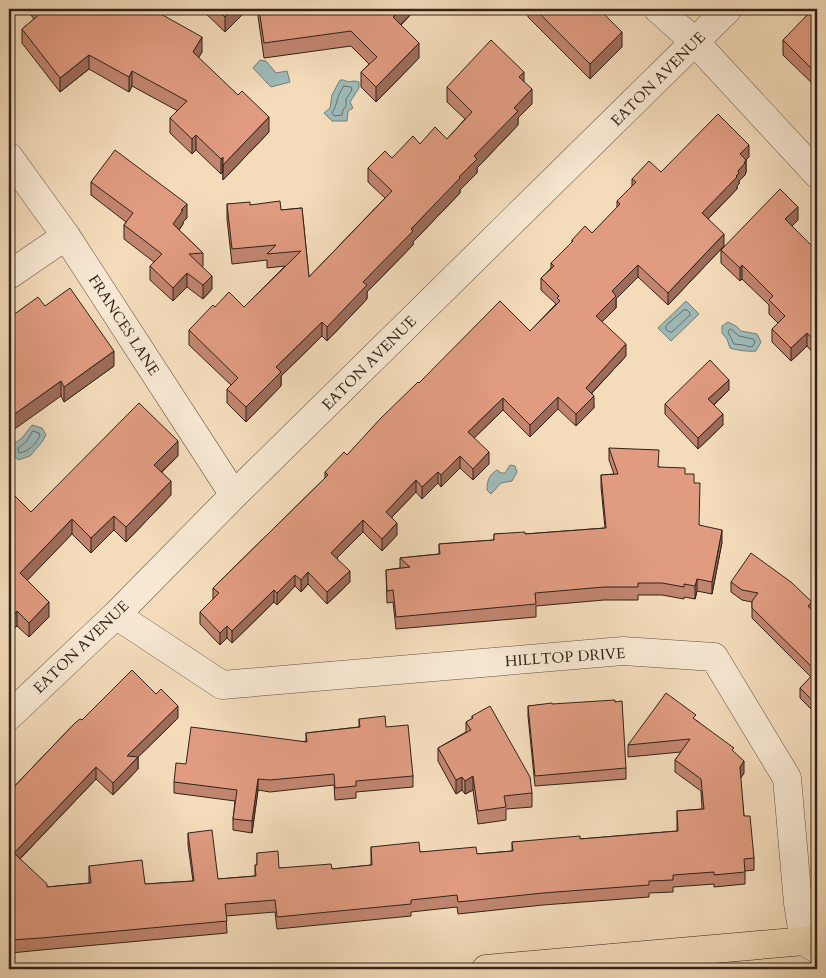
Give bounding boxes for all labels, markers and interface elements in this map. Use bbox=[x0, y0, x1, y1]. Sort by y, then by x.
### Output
street label: EATON AVENUE bbox=[606, 27, 710, 131]
street label: FRANCES LANE bbox=[84, 271, 164, 379]
street label: EATON AVENUE bbox=[317, 311, 421, 415]
street label: EATON AVENUE bbox=[29, 596, 133, 698]
street label: HILLTOP DRIVE bbox=[504, 643, 626, 671]

